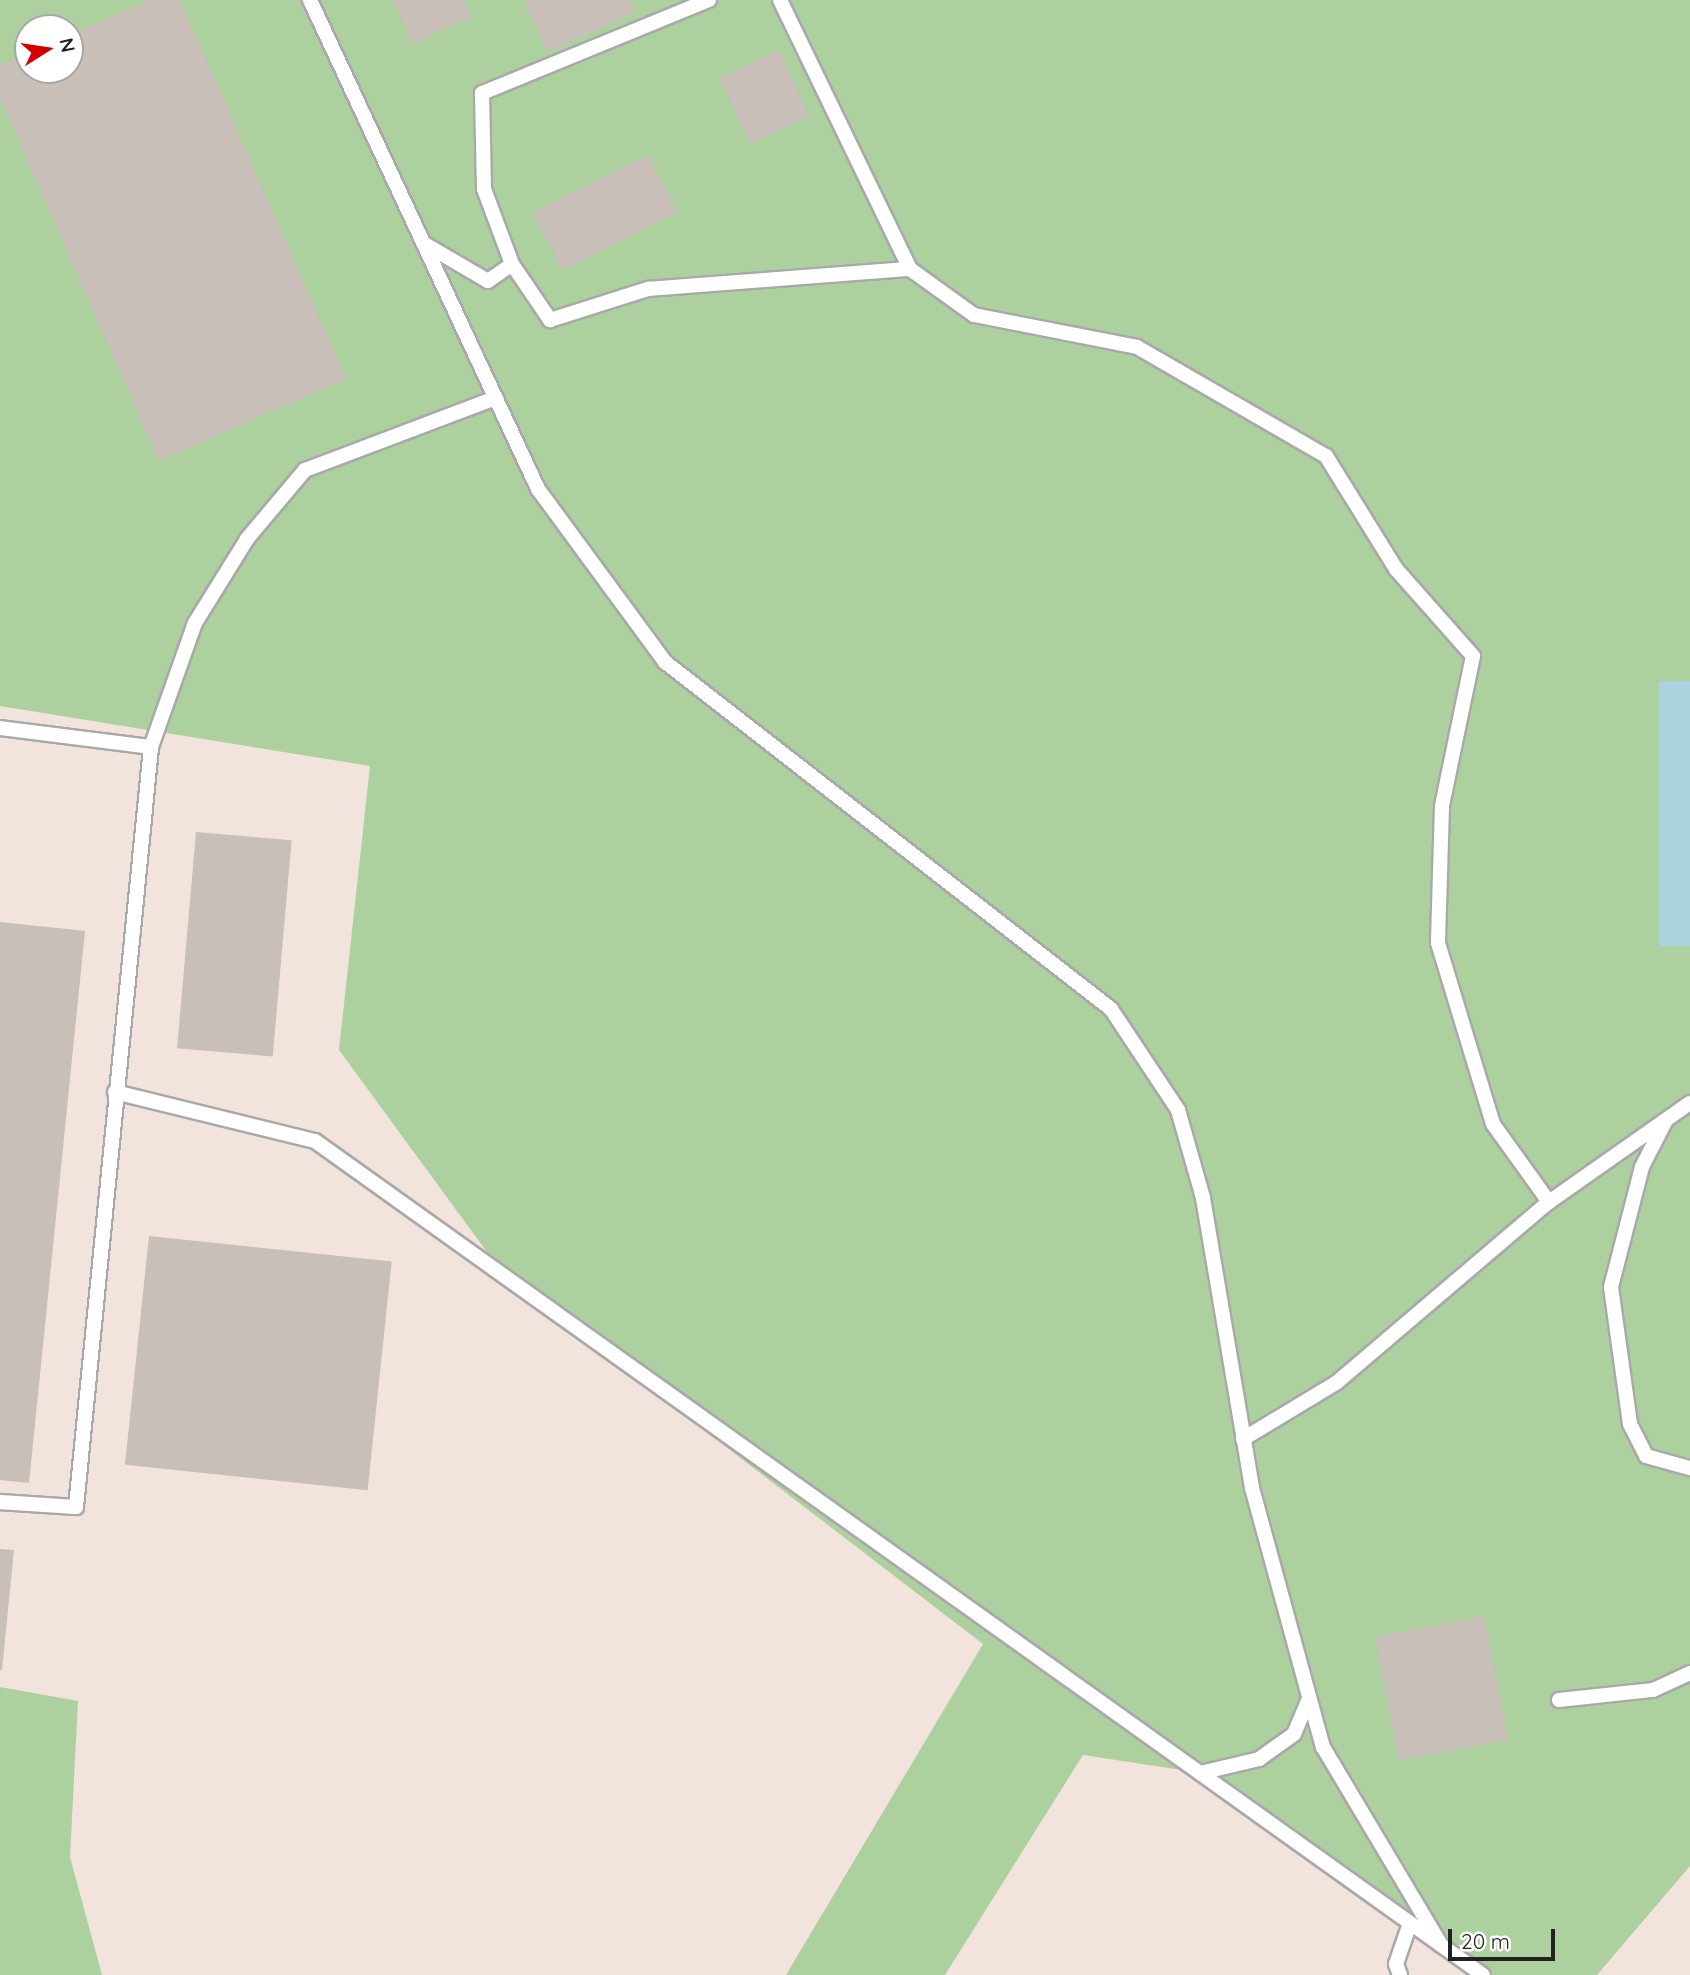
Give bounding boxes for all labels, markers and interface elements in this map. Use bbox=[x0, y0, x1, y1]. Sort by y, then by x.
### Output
north arrow bbox=[14, 14, 84, 84]
text: N bbox=[54, 36, 81, 54]
scale bar bbox=[1452, 1916, 1559, 1960]
text: 20 m bbox=[1461, 1928, 1510, 1954]

